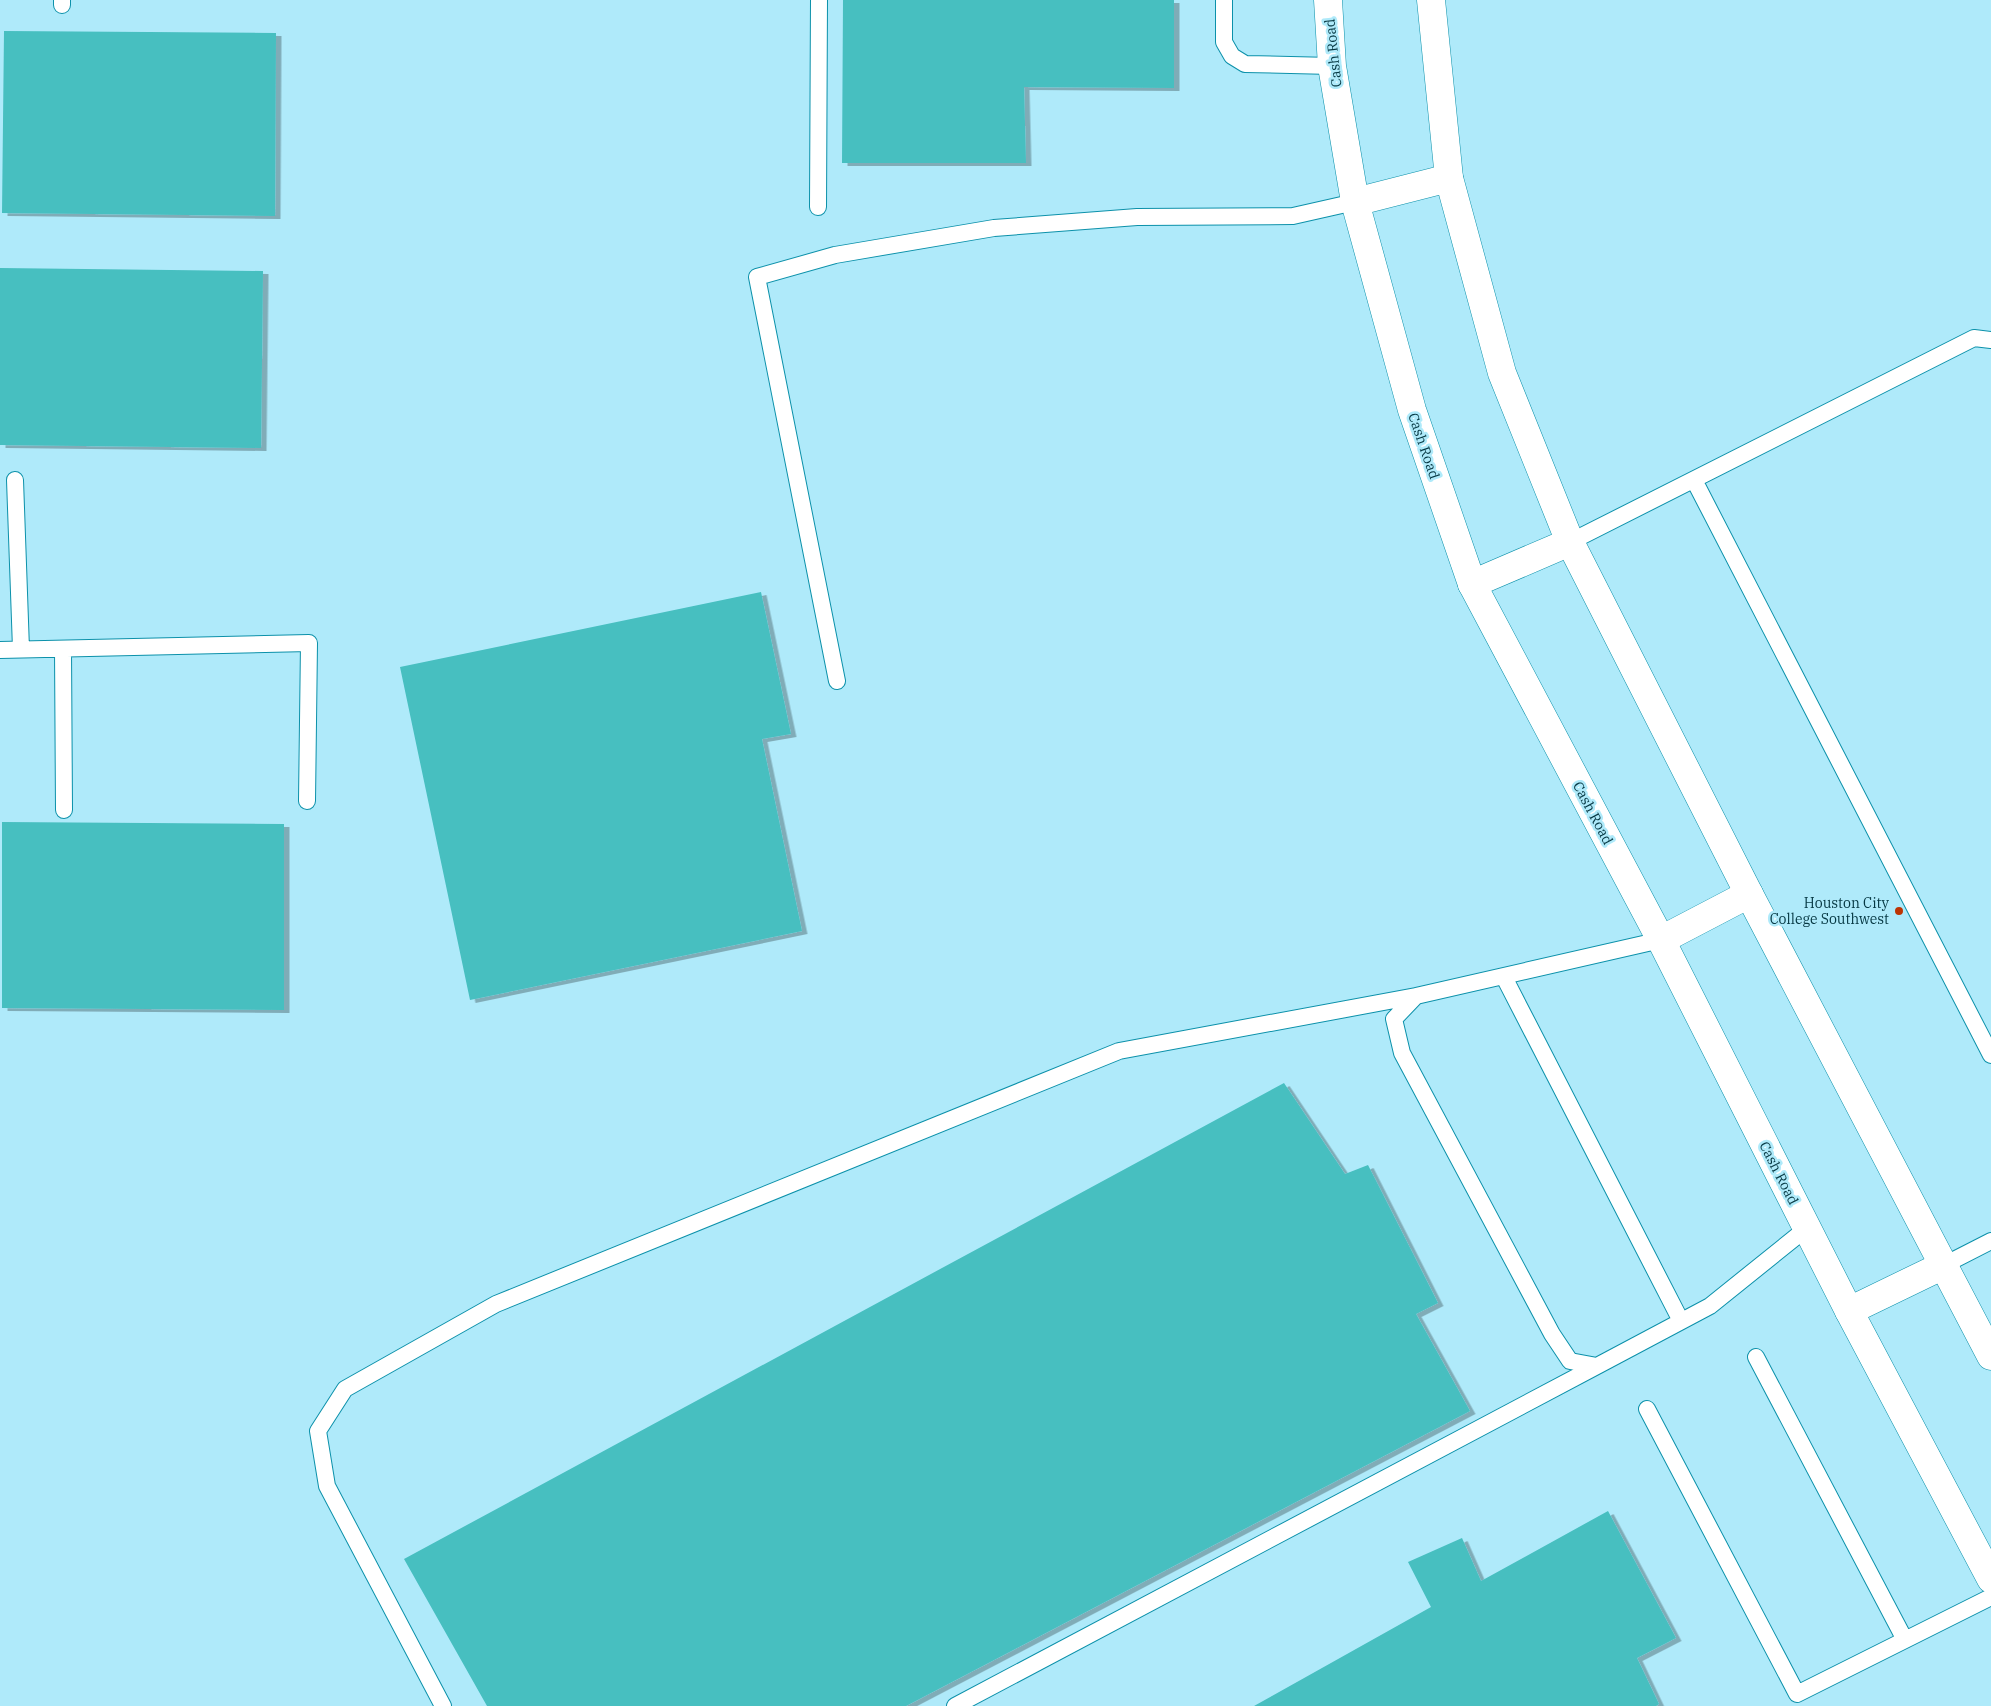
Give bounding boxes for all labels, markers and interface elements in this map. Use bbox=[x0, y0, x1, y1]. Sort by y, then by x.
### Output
street label: Cash Road bbox=[1320, 17, 1346, 88]
street label: Cash Road bbox=[1404, 411, 1444, 482]
street label: Cash Road bbox=[1569, 778, 1617, 848]
place label: Houston City College Southwest bbox=[1770, 894, 1890, 928]
marker: Houston City College Southwest bbox=[1893, 905, 1905, 917]
street label: Cash Road bbox=[1755, 1138, 1803, 1208]

